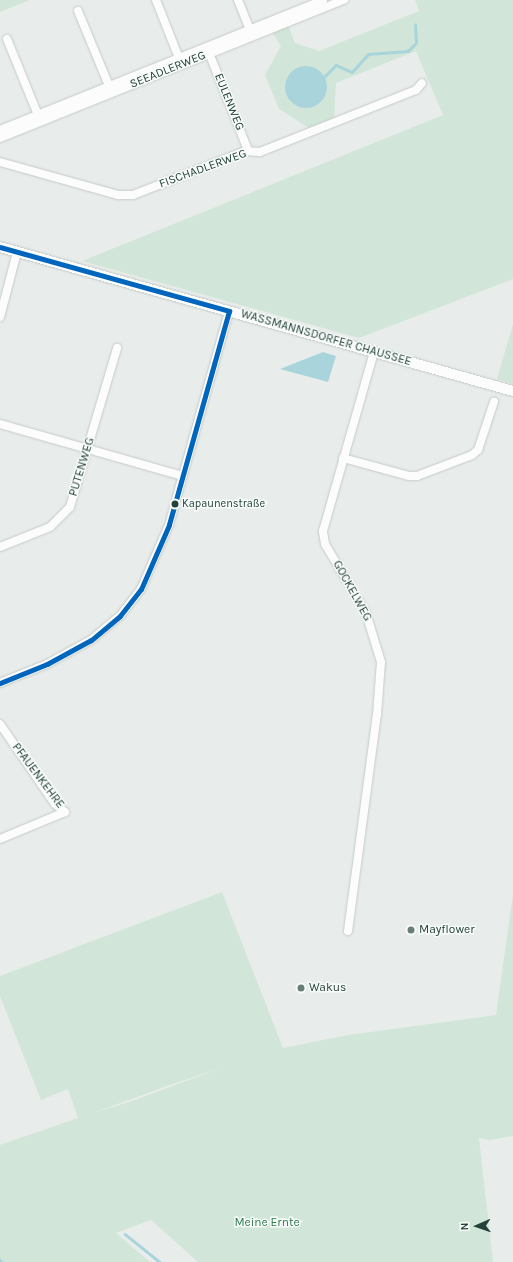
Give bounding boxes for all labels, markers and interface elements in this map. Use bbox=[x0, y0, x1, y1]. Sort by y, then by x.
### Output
street label: SEEADLERWEG bbox=[128, 48, 208, 92]
street label: EULENWEG bbox=[211, 71, 247, 133]
street label: FISCHADLERWEG bbox=[157, 147, 249, 191]
street label: WASSMANNSDORFER CHAUSSEE bbox=[239, 307, 413, 369]
street label: PUTENWEG bbox=[66, 436, 98, 498]
place label: Kapaunenstraße bbox=[182, 497, 265, 511]
marker: Kapaunenstraße bbox=[170, 499, 180, 509]
street label: GOCKELWEG bbox=[329, 558, 375, 624]
street label: PFAUENKEHRE bbox=[9, 740, 67, 812]
place label: Mayflower bbox=[419, 923, 475, 937]
marker: Mayflower bbox=[406, 925, 416, 935]
place label: Wakus bbox=[309, 981, 346, 995]
marker: Wakus bbox=[296, 983, 306, 993]
north arrow bbox=[457, 1206, 497, 1246]
park label: Meine Ernte bbox=[234, 1216, 300, 1230]
text: N bbox=[458, 1222, 471, 1231]

